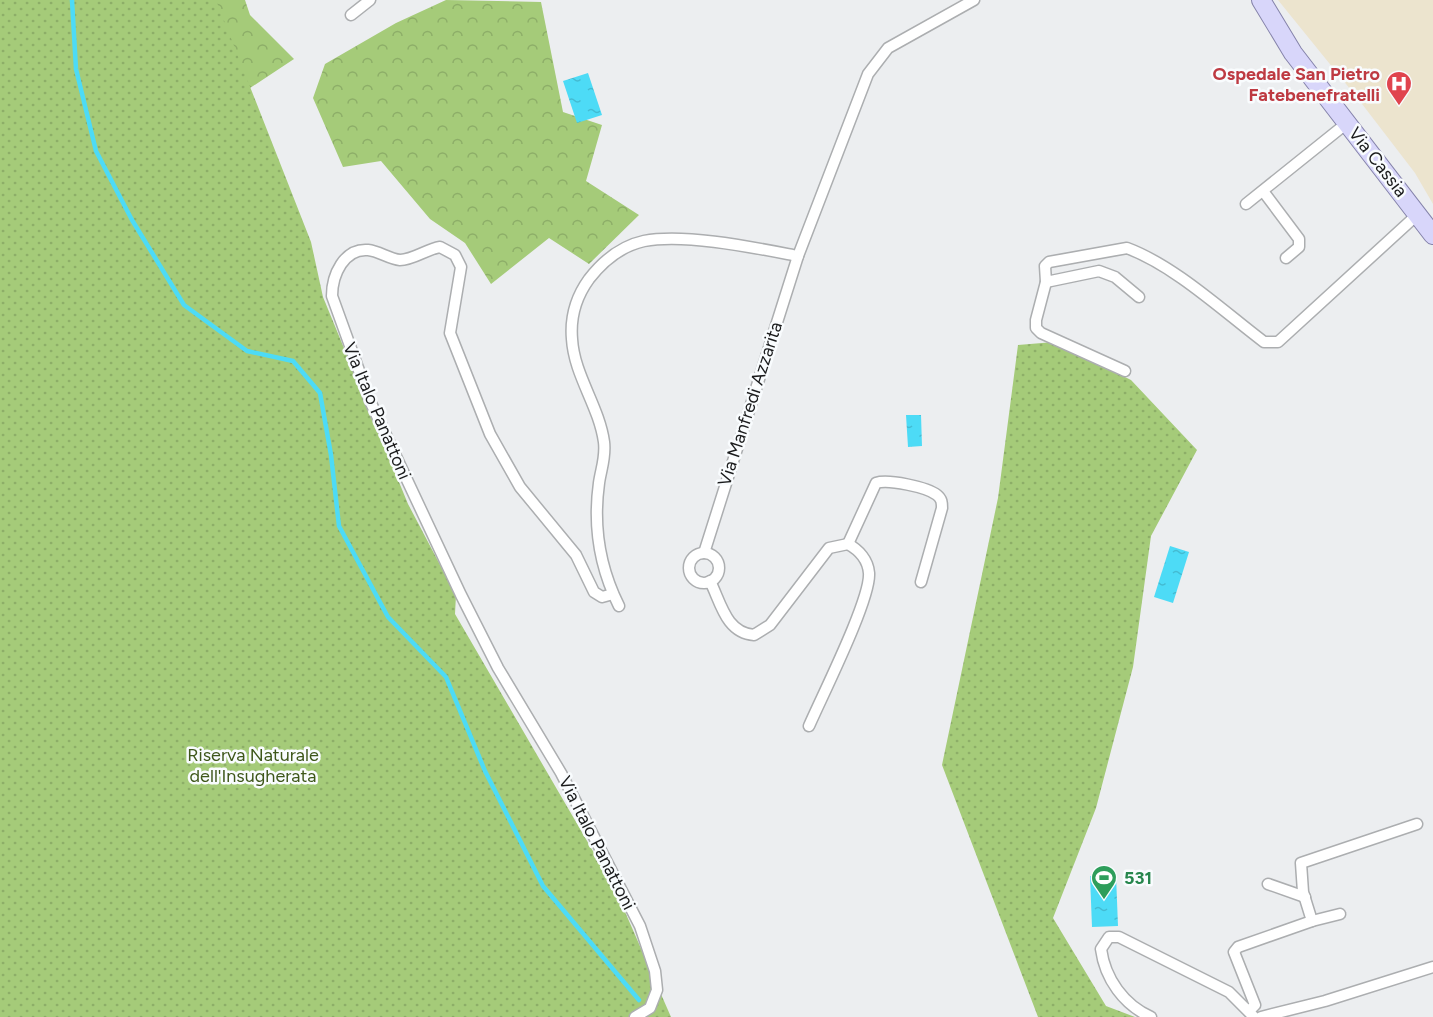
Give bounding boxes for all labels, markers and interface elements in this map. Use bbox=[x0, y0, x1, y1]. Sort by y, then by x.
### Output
place label: Ospedale San Pietro Fatebenefratelli bbox=[1213, 63, 1380, 106]
hospital icon: Ospedale San Pietro Fatebenefratelli bbox=[1384, 69, 1414, 107]
street label: Via Cassia bbox=[1344, 123, 1412, 201]
street label: Via Manfredi Azzarita bbox=[713, 319, 787, 489]
street label: Via Italo Panattoni bbox=[338, 339, 416, 483]
park label: Riserva Naturale dell'Insugherata bbox=[187, 744, 319, 787]
street label: Via Italo Panattoni bbox=[554, 773, 640, 913]
sports icon: 531 bbox=[1089, 863, 1119, 901]
place label: 531 bbox=[1124, 867, 1152, 889]

